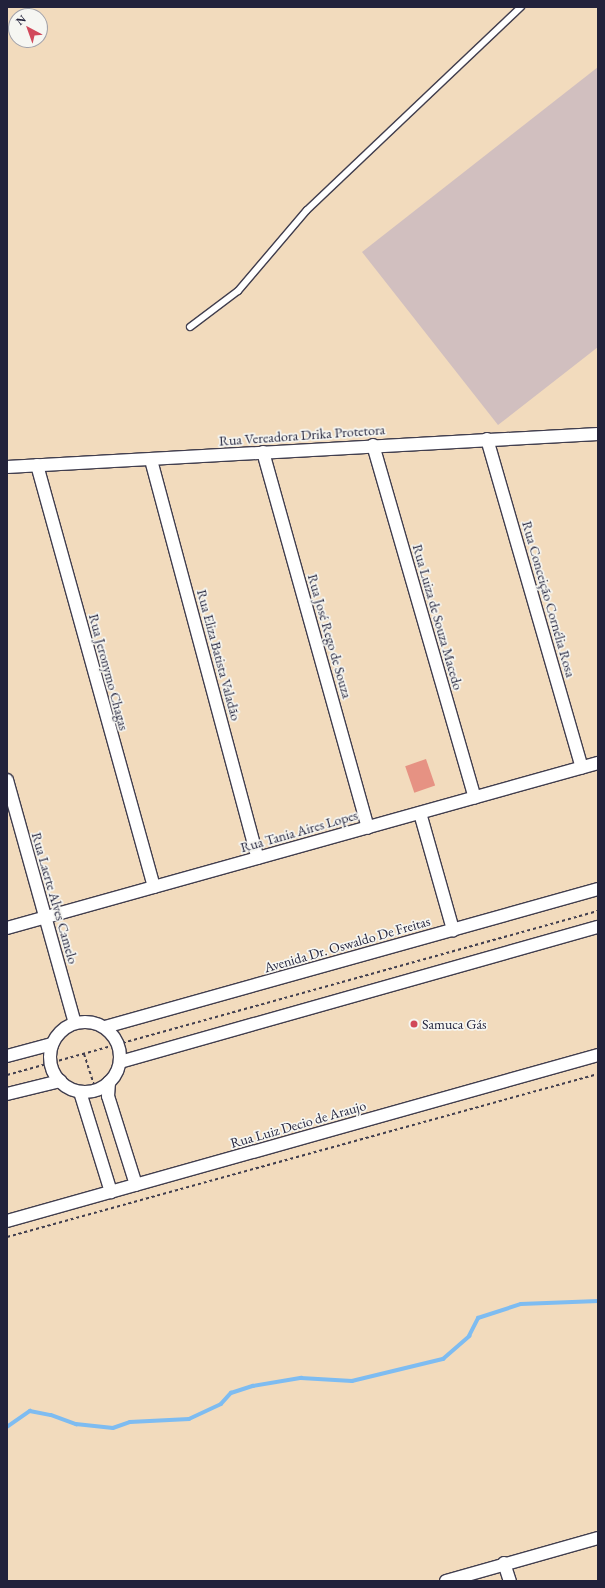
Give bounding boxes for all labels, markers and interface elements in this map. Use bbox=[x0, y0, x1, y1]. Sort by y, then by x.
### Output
north arrow bbox=[8, 8, 48, 48]
text: N bbox=[13, 11, 29, 28]
street label: Rua Vereadora Drika Protetora bbox=[218, 421, 386, 449]
street label: Rua Conceição Cornélia Rosa bbox=[519, 519, 579, 679]
street label: Rua Luiza de Souza Macedo bbox=[409, 542, 467, 692]
street label: Rua José Rego de Souza bbox=[304, 572, 356, 700]
street label: Rua Eliza Batista Valadão bbox=[193, 588, 245, 722]
street label: Rua Jeronymo Chagas bbox=[85, 612, 133, 732]
street label: Rua Tania Aires Lopes bbox=[238, 806, 360, 856]
street label: Rua Laerte Alves Camelo bbox=[28, 830, 82, 966]
street label: Avenida Dr. Oswaldo De Freitas bbox=[262, 912, 432, 976]
place label: Samuca Gás bbox=[422, 1016, 487, 1032]
marker: Samuca Gás bbox=[409, 1019, 419, 1029]
street label: Rua Luiz Decio de Araujo bbox=[228, 1097, 368, 1151]

